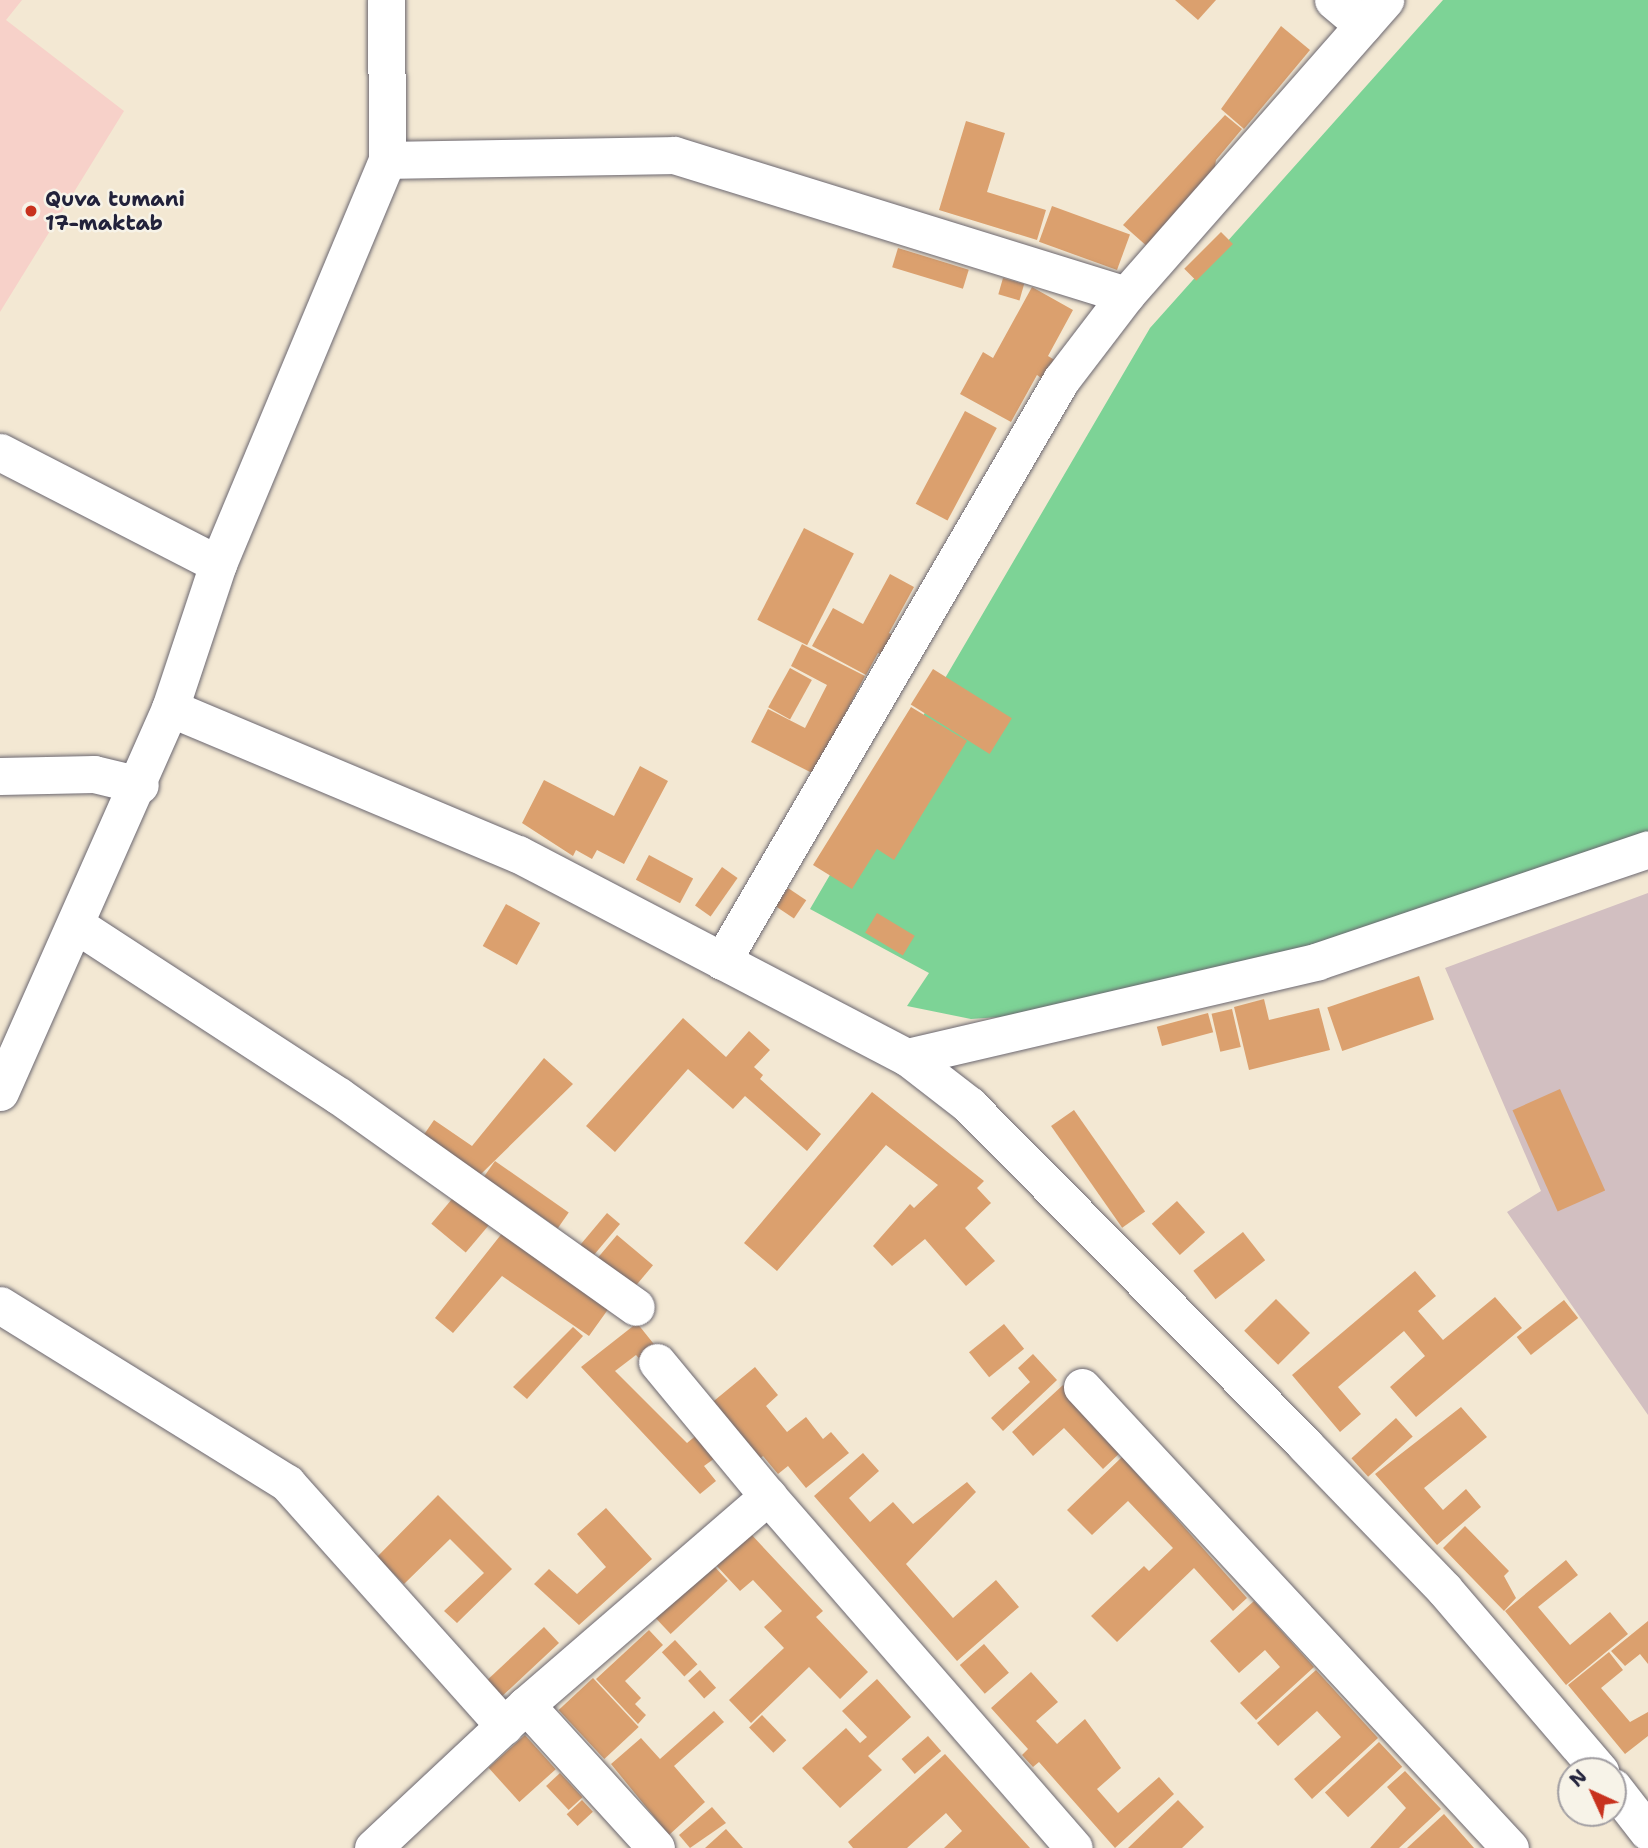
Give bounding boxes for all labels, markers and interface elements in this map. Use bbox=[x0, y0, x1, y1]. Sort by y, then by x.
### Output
place label: Quva tumani 17-maktab bbox=[45, 186, 185, 236]
marker: Quva tumani 17-maktab bbox=[23, 203, 39, 219]
north arrow bbox=[1557, 1757, 1627, 1827]
text: N bbox=[1564, 1764, 1592, 1792]

